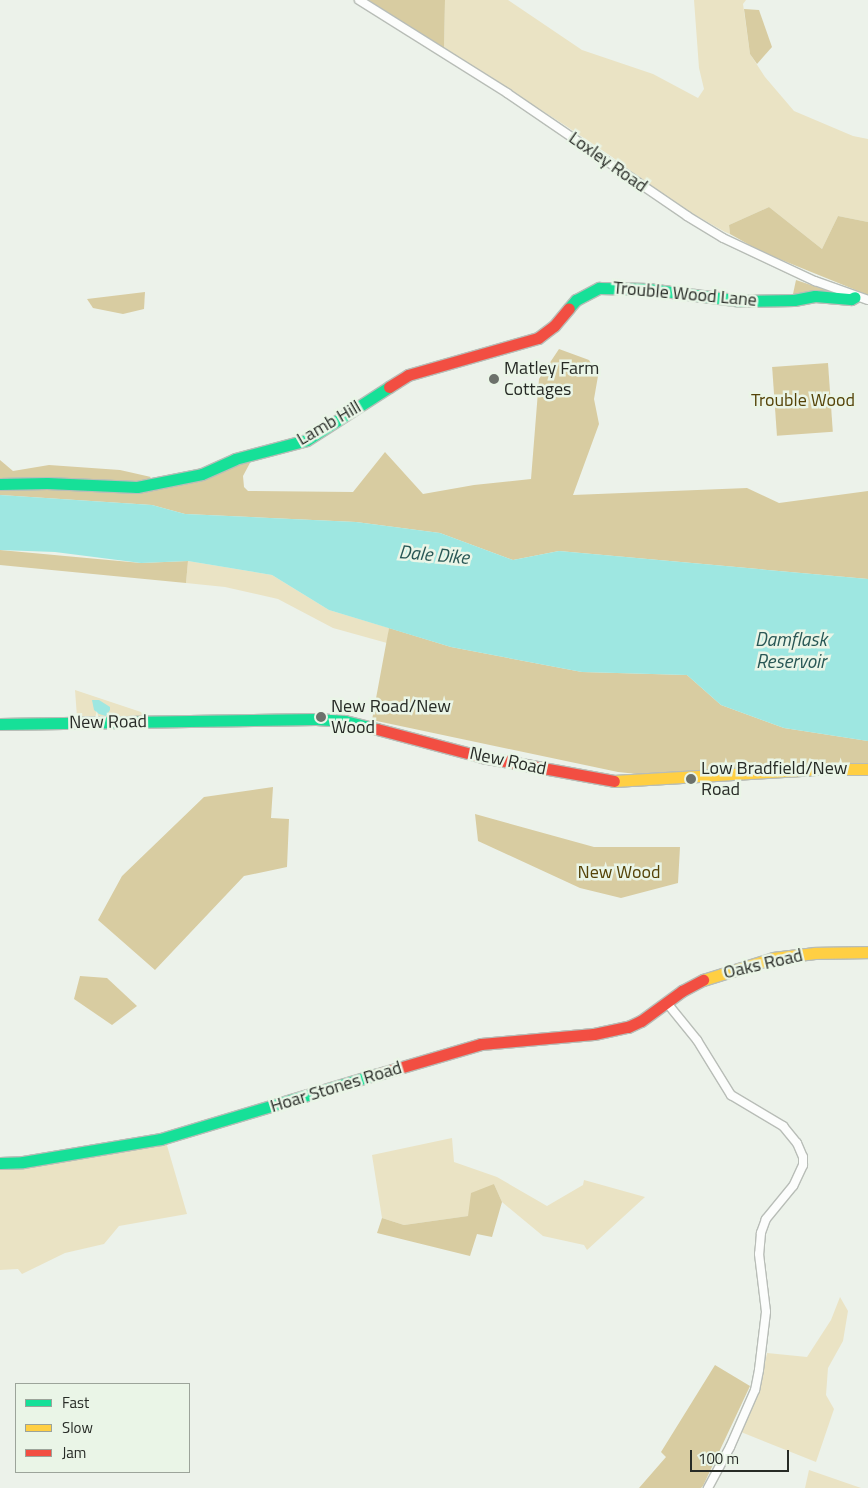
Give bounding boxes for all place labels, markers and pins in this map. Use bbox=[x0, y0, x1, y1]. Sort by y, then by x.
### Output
place label: Matley Farm Cottages bbox=[504, 358, 599, 400]
marker: Matley Farm Cottages bbox=[488, 373, 500, 385]
place label: New Road/New Wood bbox=[331, 696, 451, 739]
marker: New Road/New Wood bbox=[315, 711, 327, 723]
place label: Low Bradfield/New Road bbox=[701, 758, 847, 801]
marker: Low Bradfield/New Road bbox=[685, 773, 697, 785]

